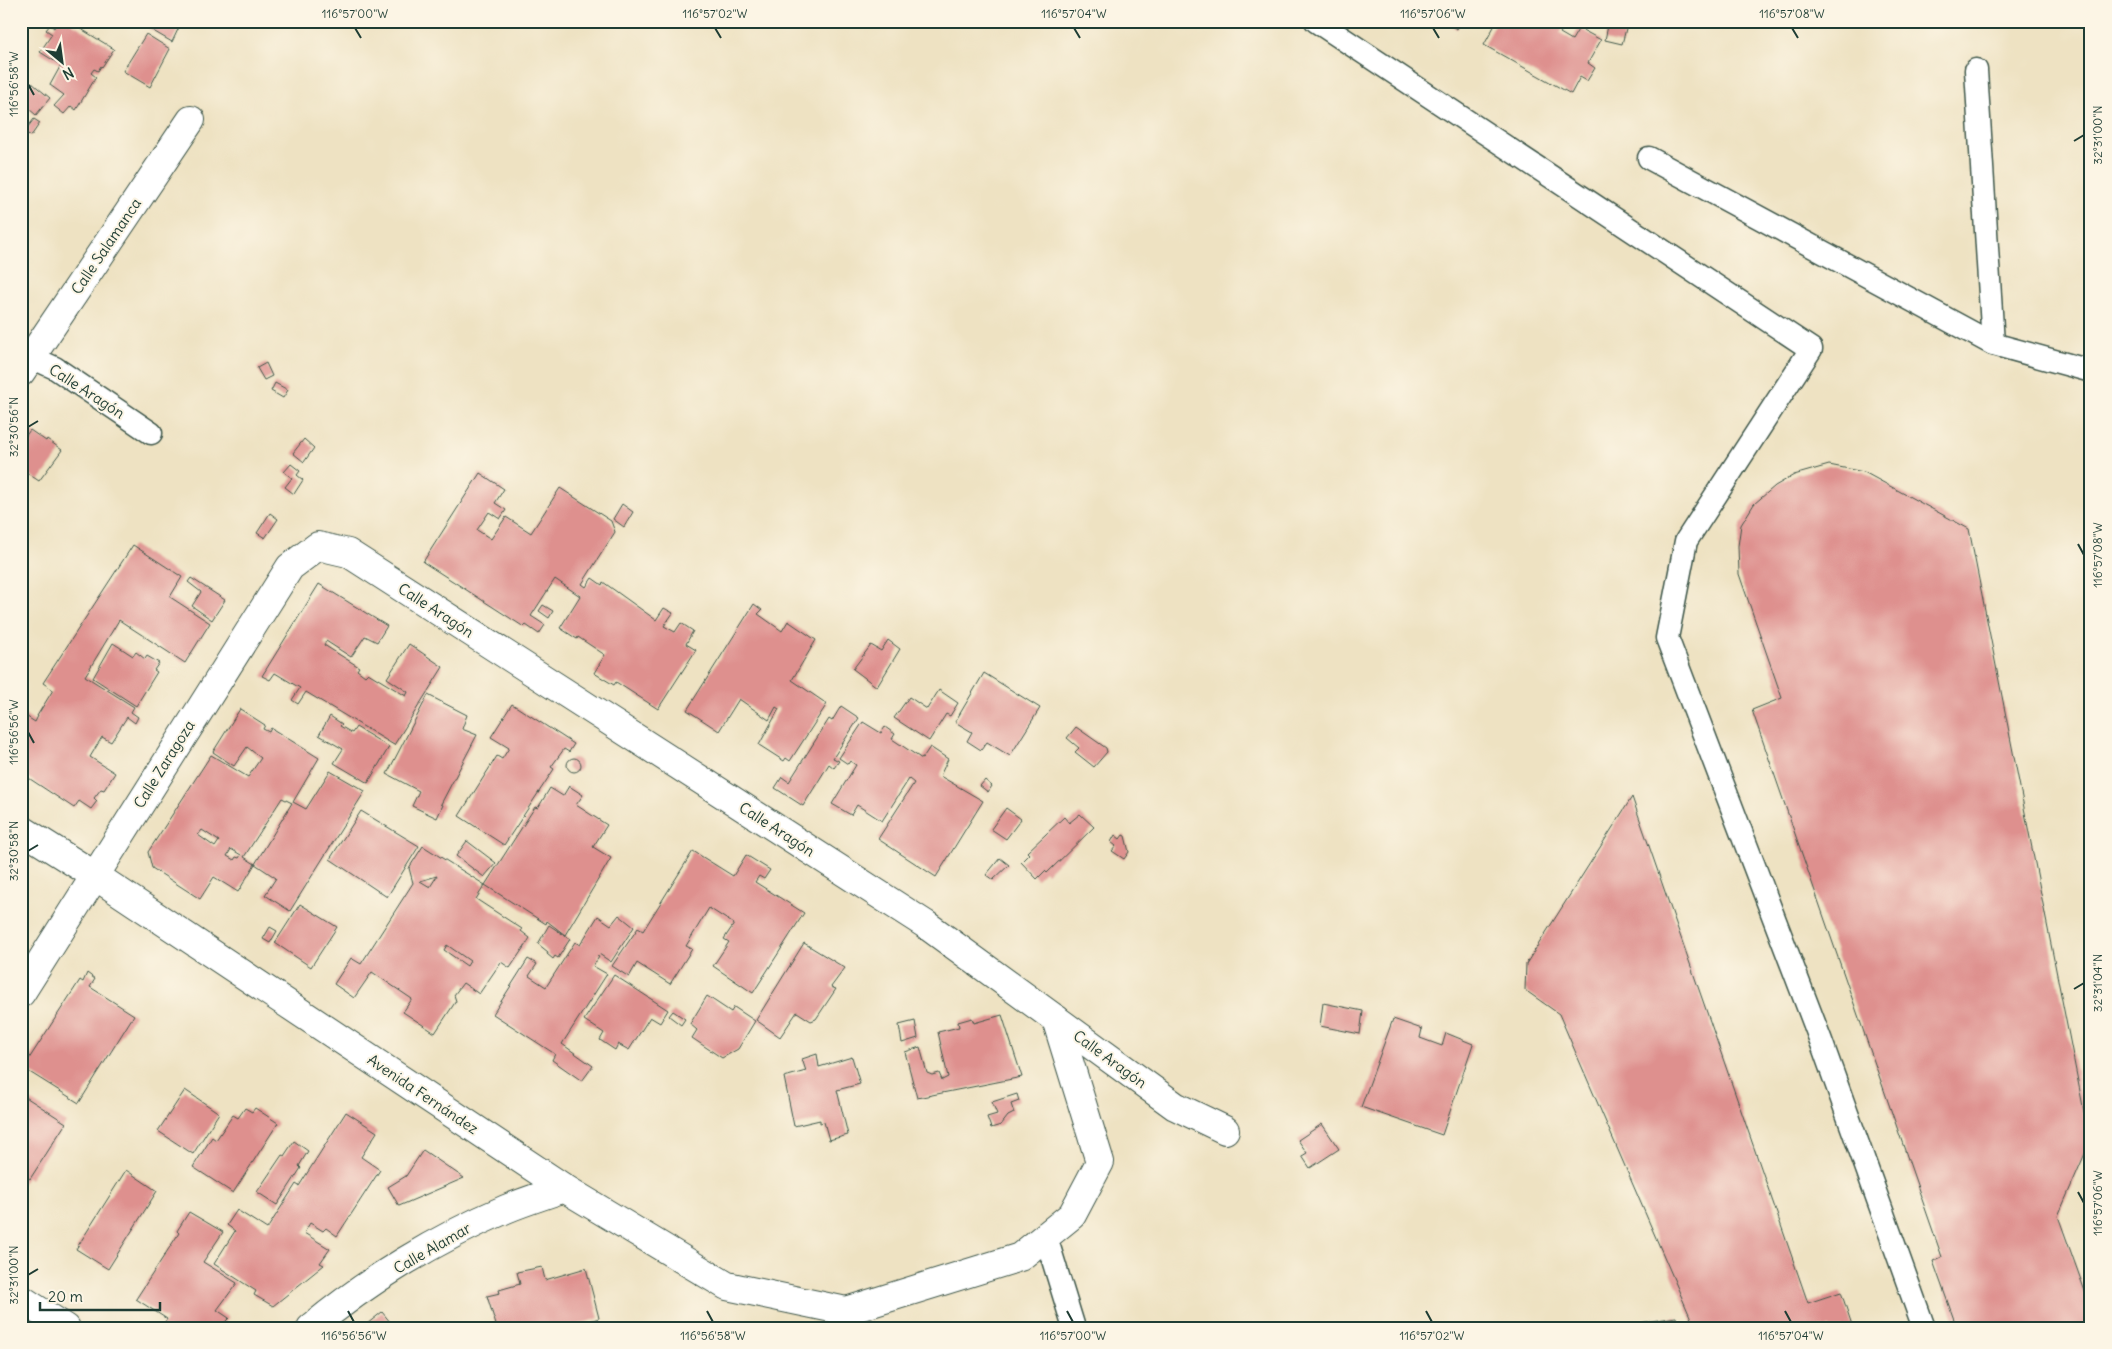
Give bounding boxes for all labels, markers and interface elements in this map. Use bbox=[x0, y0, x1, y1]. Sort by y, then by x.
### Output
text: 116°57'00"W bbox=[322, 6, 388, 21]
text: 116°57'02"W bbox=[682, 6, 748, 21]
text: 116°57'04"W bbox=[1041, 6, 1107, 21]
text: 116°57'06"W bbox=[1400, 6, 1466, 21]
text: 116°57'08"W bbox=[1759, 6, 1825, 21]
north arrow bbox=[38, 38, 88, 88]
text: 116°56'58"W bbox=[6, 51, 21, 117]
text: N bbox=[60, 63, 77, 84]
text: 32°31'00"N bbox=[2090, 105, 2105, 165]
street label: Calle Salamanca bbox=[67, 194, 145, 298]
street label: Calle Aragón bbox=[46, 360, 129, 423]
text: 32°30'56"N bbox=[6, 397, 21, 457]
text: 116°57'08"W bbox=[2090, 522, 2105, 588]
street label: Calle Aragón bbox=[395, 579, 478, 642]
text: 116°56'56"W bbox=[6, 699, 21, 765]
street label: Calle Zaragoza bbox=[129, 716, 199, 812]
street label: Calle Aragón bbox=[736, 798, 819, 861]
text: 32°30'58"N bbox=[6, 821, 21, 881]
text: 32°31'04"N bbox=[2090, 954, 2105, 1012]
street label: Calle Aragón bbox=[1070, 1026, 1151, 1092]
street label: Avenida Fernández bbox=[364, 1050, 482, 1138]
text: 116°57'06"W bbox=[2090, 1170, 2105, 1236]
street label: Calle Alamar bbox=[390, 1218, 474, 1278]
text: 32°31'00"N bbox=[6, 1245, 21, 1305]
scale bar bbox=[40, 1279, 160, 1311]
text: 20 m bbox=[48, 1287, 83, 1306]
text: 116°56'56"W bbox=[321, 1328, 387, 1343]
text: 116°56'58"W bbox=[680, 1328, 746, 1343]
text: 116°57'00"W bbox=[1040, 1328, 1106, 1343]
text: 116°57'02"W bbox=[1399, 1328, 1465, 1343]
text: 116°57'04"W bbox=[1758, 1328, 1824, 1343]

